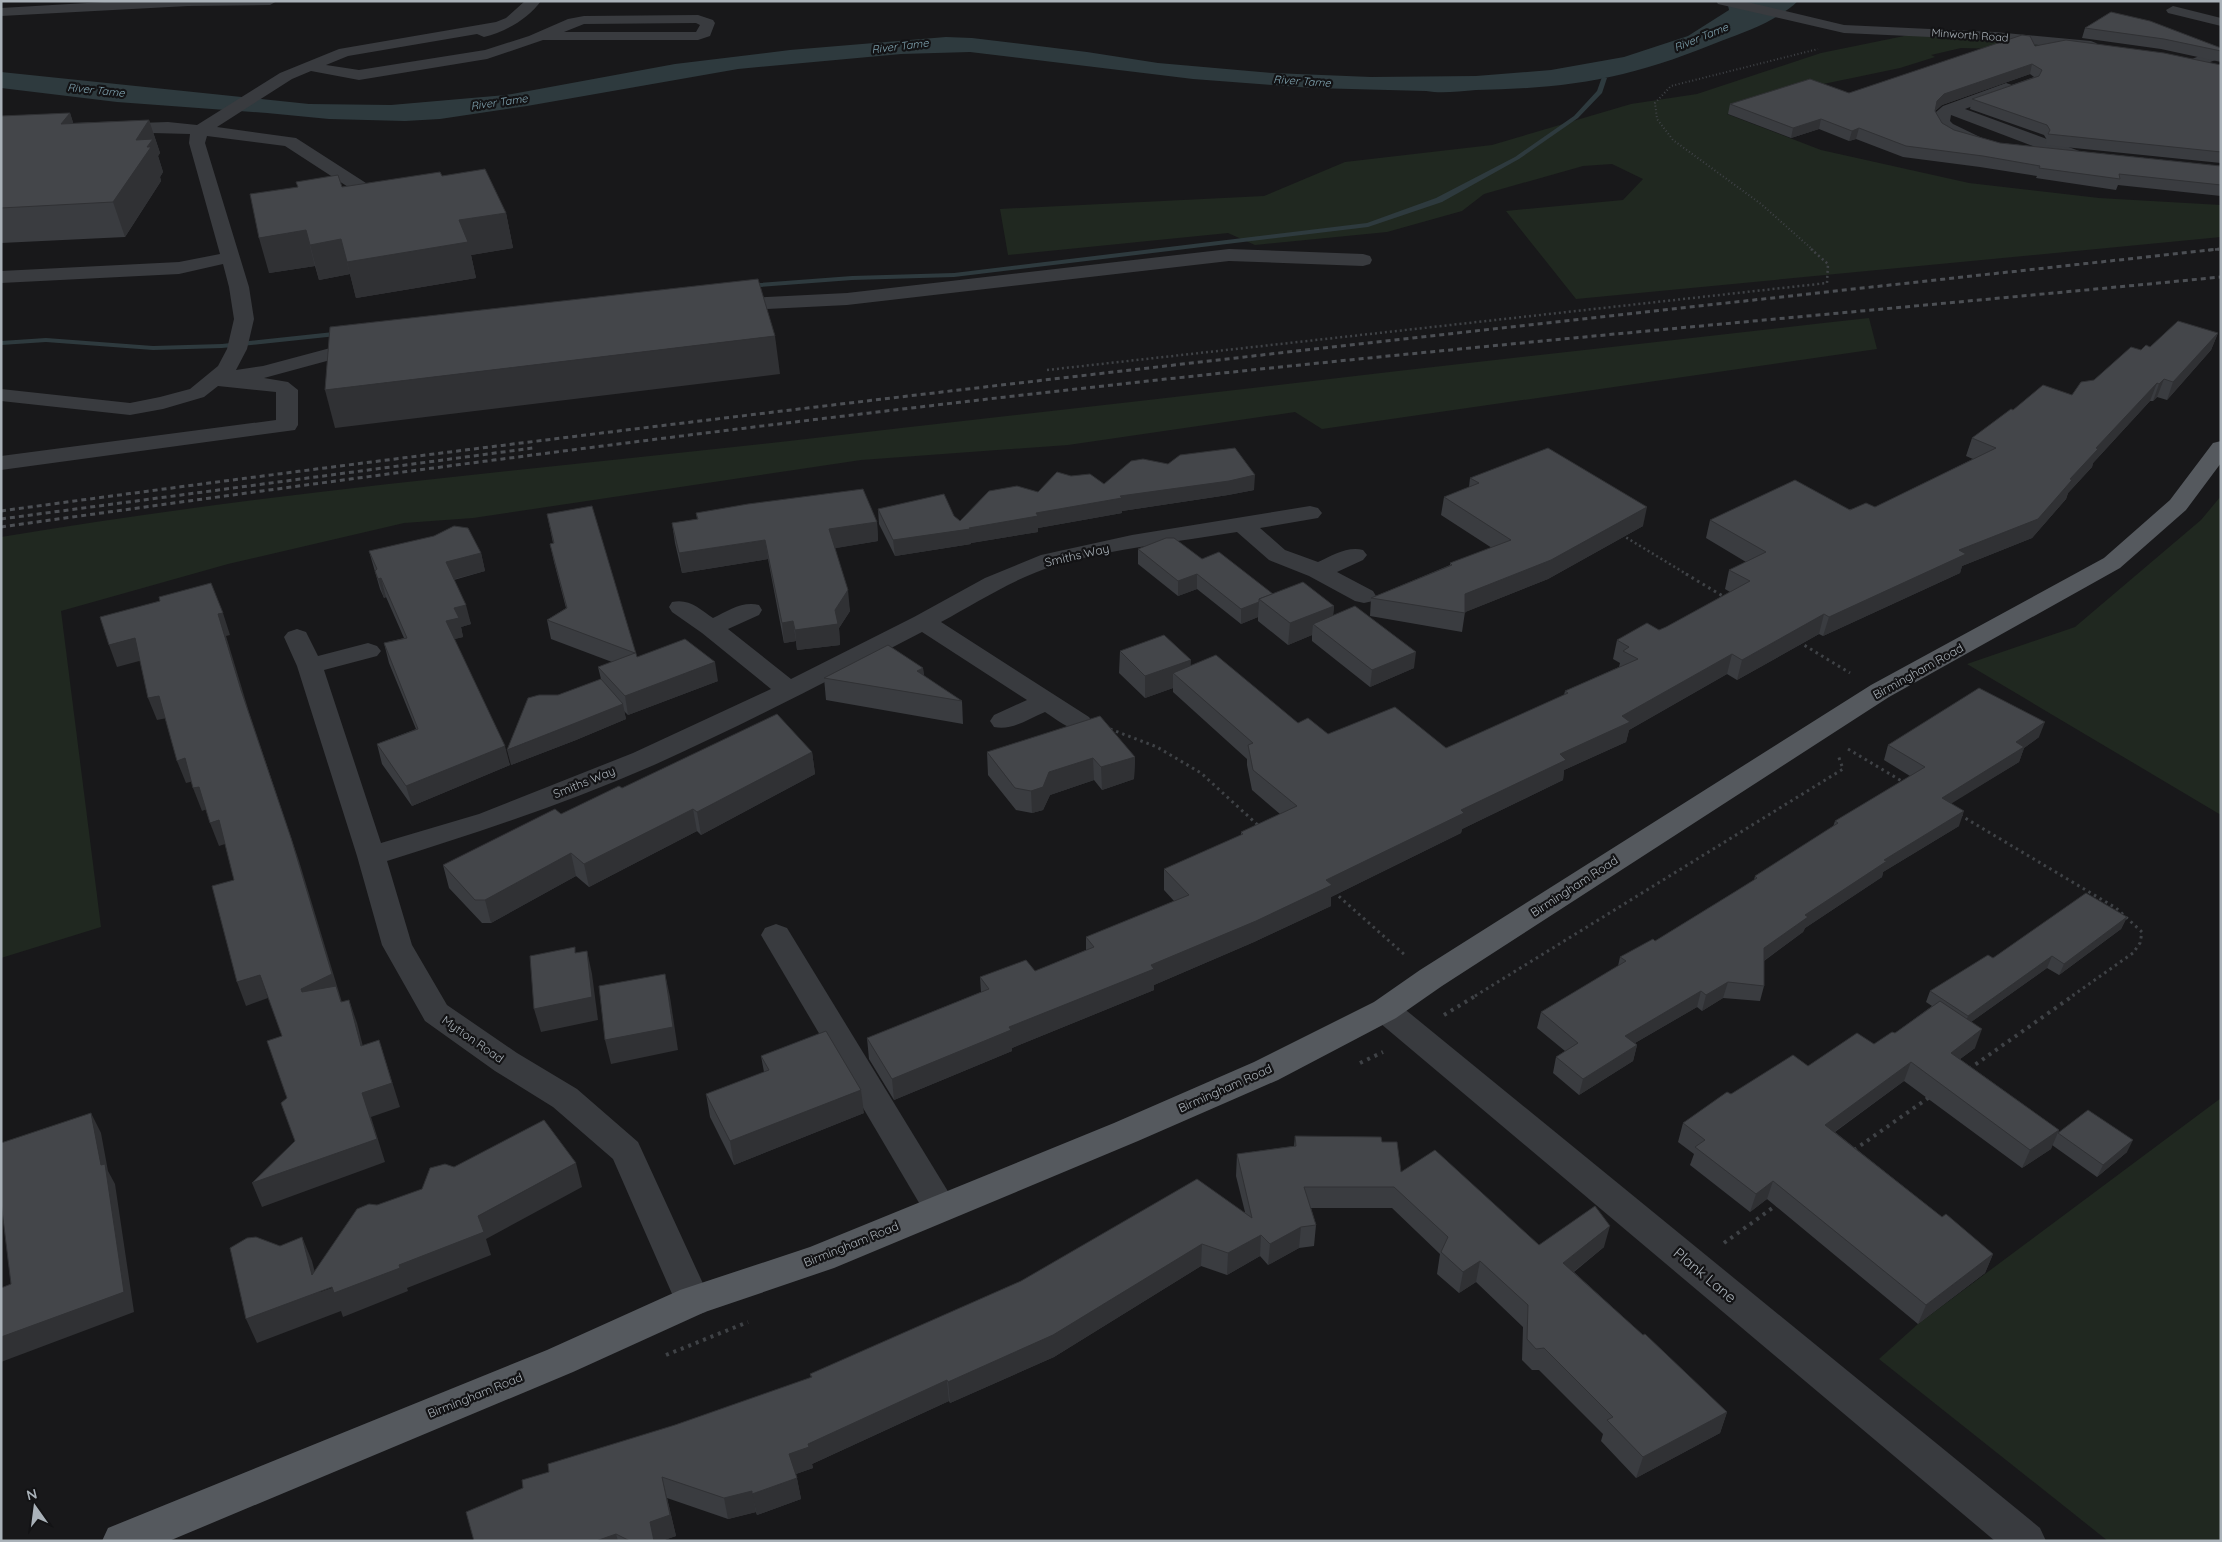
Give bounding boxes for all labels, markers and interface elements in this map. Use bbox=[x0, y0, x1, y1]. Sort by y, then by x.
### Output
water label: River Tame bbox=[1672, 19, 1731, 54]
street label: Minworth Road bbox=[1931, 25, 2009, 45]
water label: River Tame bbox=[871, 35, 930, 56]
water label: River Tame bbox=[1273, 72, 1332, 90]
water label: River Tame bbox=[67, 80, 126, 100]
water label: River Tame bbox=[470, 91, 529, 113]
street label: Smiths Way bbox=[1043, 540, 1111, 570]
street label: Birmingham Road bbox=[1870, 640, 1966, 702]
street label: Smiths Way bbox=[551, 763, 617, 801]
street label: Birmingham Road bbox=[1528, 852, 1620, 920]
street label: Mytton Road bbox=[439, 1012, 507, 1066]
street label: Birmingham Road bbox=[1176, 1061, 1274, 1115]
street label: Birmingham Road bbox=[801, 1218, 901, 1270]
street label: Plank Lane bbox=[1670, 1243, 1740, 1307]
street label: Birmingham Road bbox=[425, 1369, 525, 1421]
north arrow bbox=[10, 1482, 60, 1532]
text: N bbox=[25, 1484, 39, 1504]

